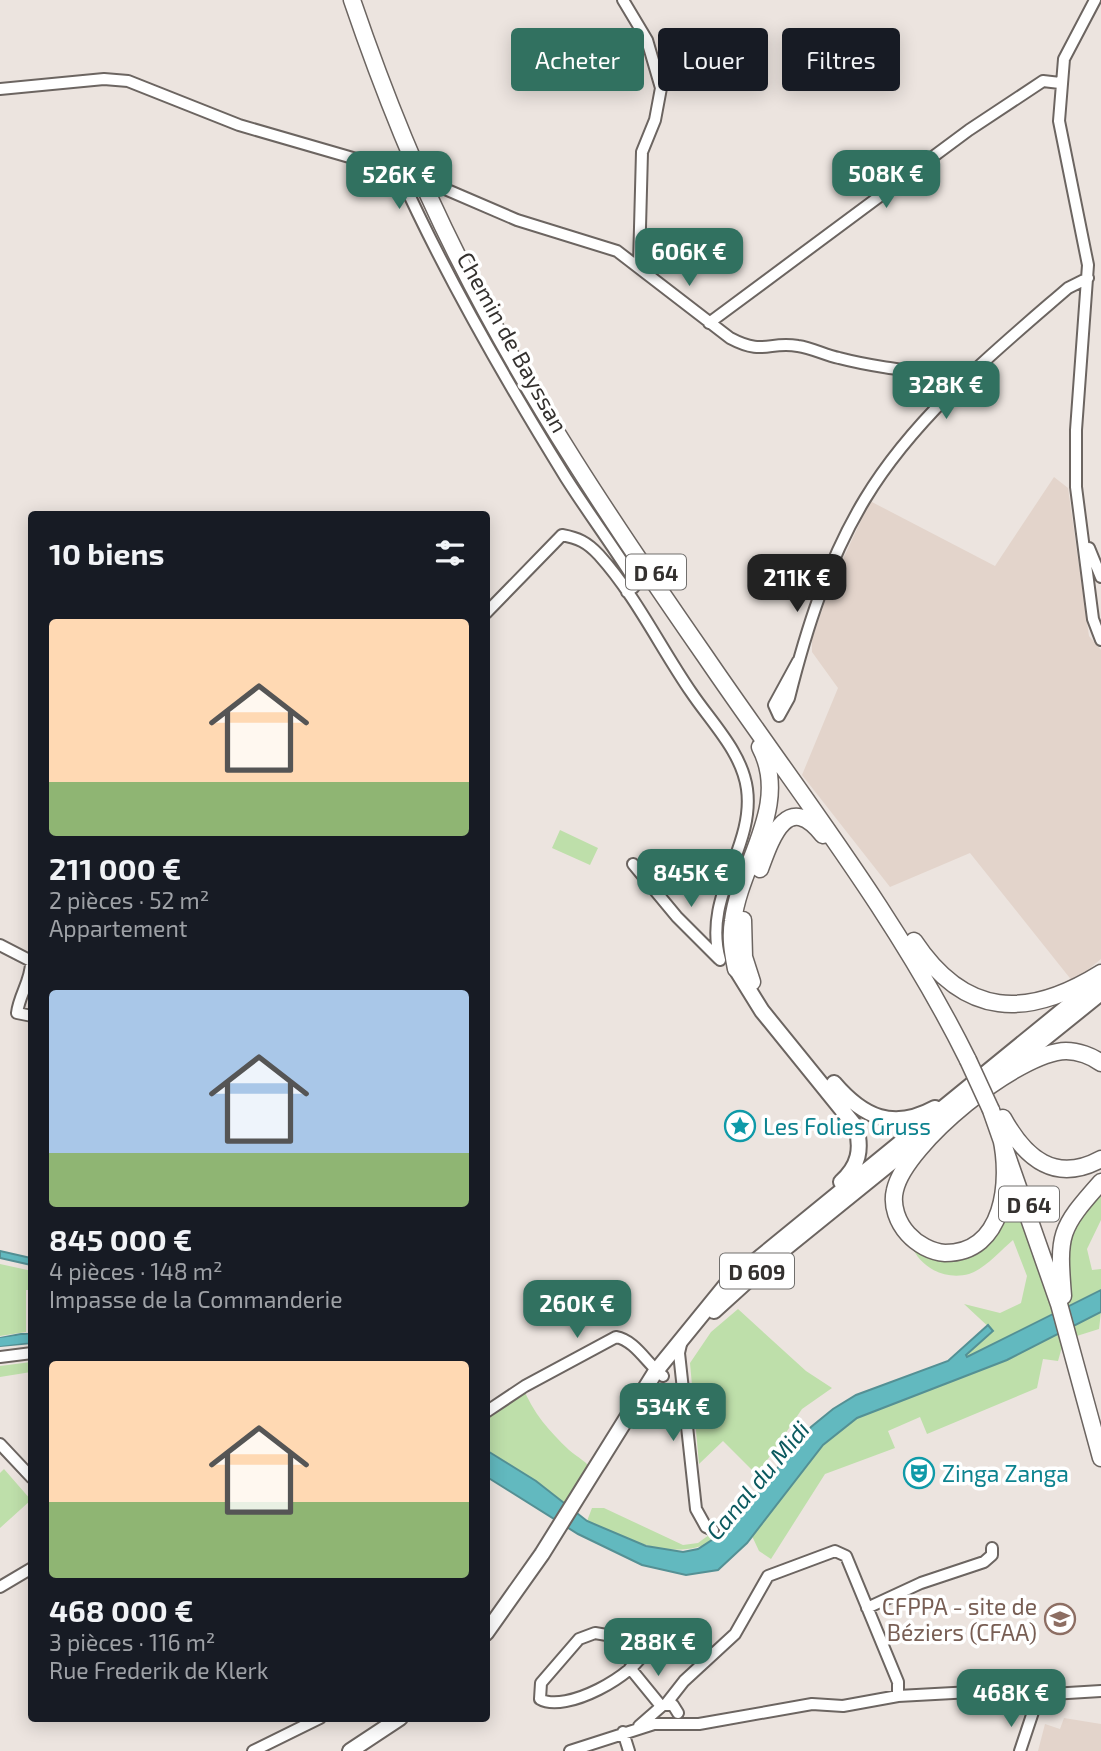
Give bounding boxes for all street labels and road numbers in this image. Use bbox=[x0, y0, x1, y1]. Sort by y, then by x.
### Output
street label: Chemin de Bayssan bbox=[452, 247, 574, 437]
road number: D 64 bbox=[626, 554, 686, 590]
road number: D 64 bbox=[999, 1186, 1059, 1222]
road number: D 609 bbox=[720, 1254, 794, 1288]

